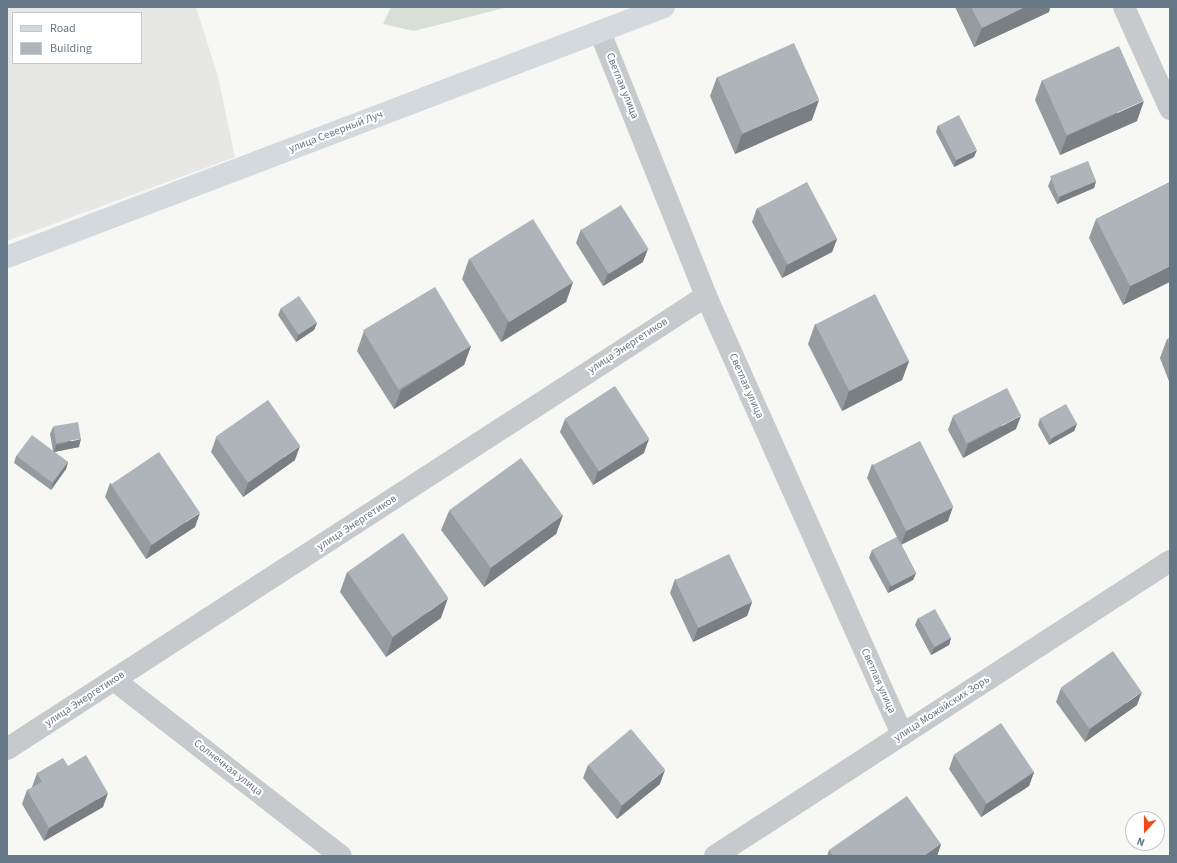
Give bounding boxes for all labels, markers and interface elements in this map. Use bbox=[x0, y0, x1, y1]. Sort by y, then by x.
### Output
legend bbox=[12, 12, 142, 64]
text: Road bbox=[50, 20, 76, 37]
text: Building bbox=[50, 40, 92, 57]
street label: Светлая улица bbox=[603, 51, 641, 121]
street label: улица Северный Луч bbox=[287, 108, 385, 156]
street label: улица Энергетиков bbox=[586, 315, 670, 377]
street label: Светлая улица bbox=[726, 351, 766, 421]
street label: улица Энергетиков bbox=[315, 492, 399, 554]
street label: Светлая улица bbox=[858, 646, 898, 716]
street label: улица Энергетиков bbox=[43, 668, 127, 730]
street label: улица Можайских Зорь bbox=[892, 673, 992, 745]
street label: Солнечная улица bbox=[191, 737, 265, 799]
north arrow bbox=[1125, 811, 1165, 851]
text: N bbox=[1135, 833, 1147, 850]

